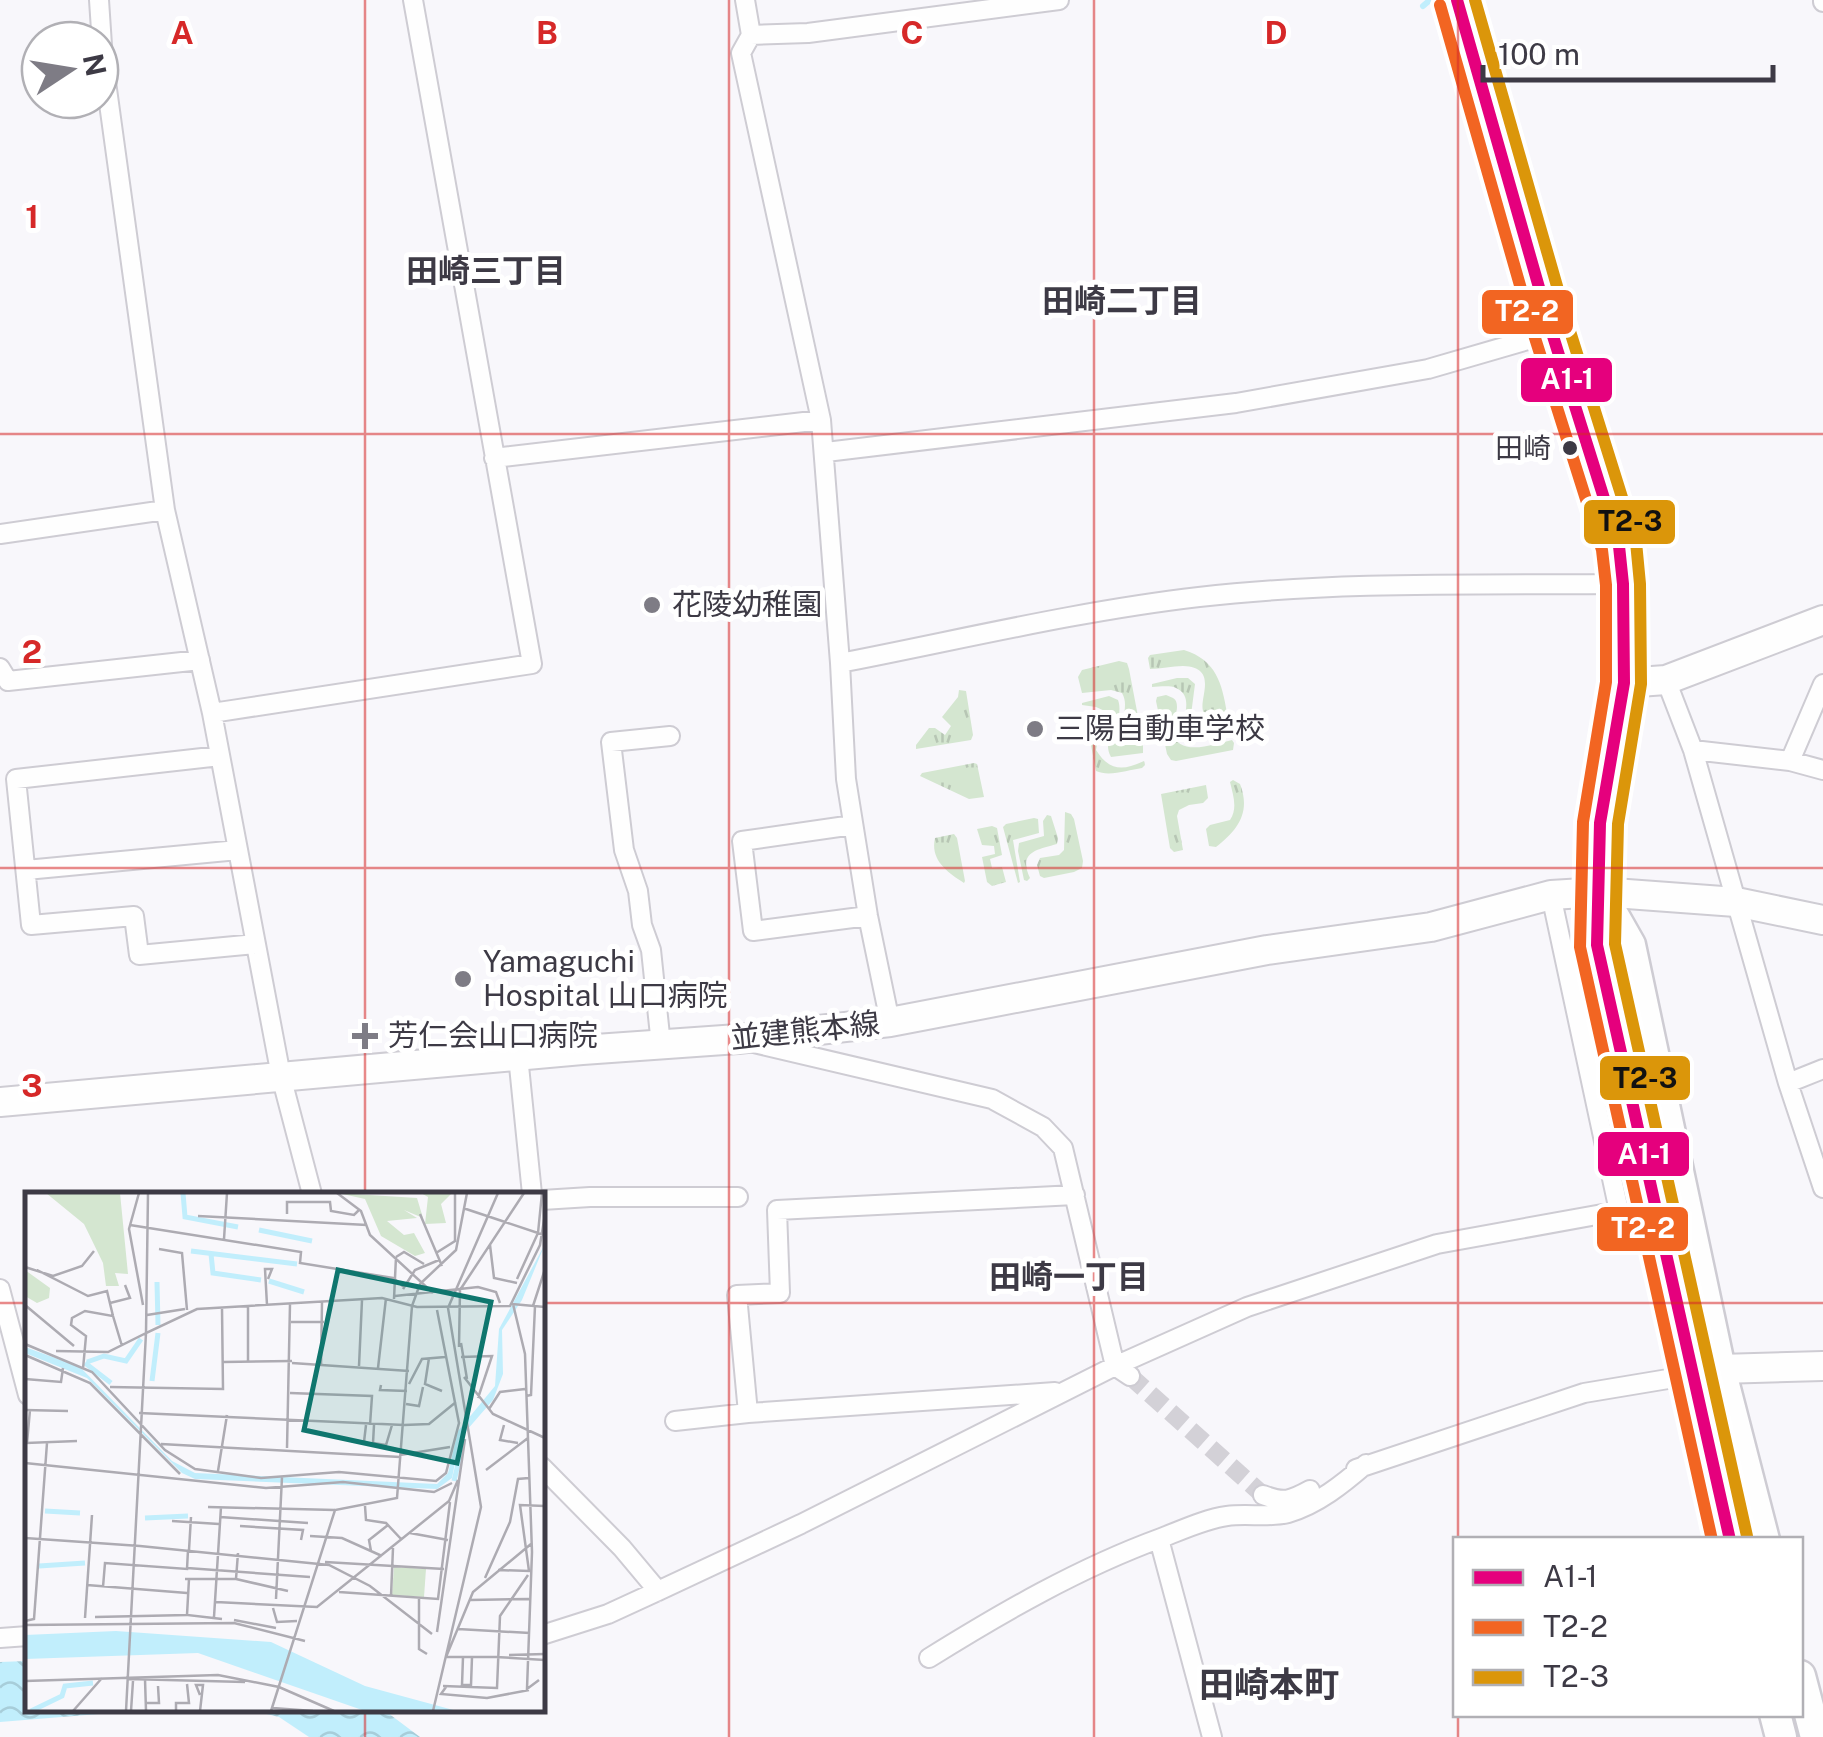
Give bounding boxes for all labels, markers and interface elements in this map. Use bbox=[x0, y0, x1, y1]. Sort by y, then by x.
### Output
text: A bbox=[170, 14, 194, 51]
text: B bbox=[536, 14, 558, 51]
text: C bbox=[901, 14, 923, 51]
text: D bbox=[1264, 14, 1288, 51]
north arrow bbox=[20, 20, 120, 120]
scale bar bbox=[1483, 20, 1773, 82]
text: 100 m bbox=[1498, 36, 1580, 72]
text: N bbox=[77, 51, 113, 79]
text: 1 bbox=[25, 198, 39, 235]
district label: 田崎三丁目 bbox=[406, 252, 566, 289]
district label: 田崎二丁目 bbox=[1042, 282, 1202, 319]
line badge: T2-2 bbox=[1480, 288, 1575, 336]
text: T2-2 bbox=[1495, 294, 1559, 327]
line badge: A1-1 bbox=[1519, 356, 1614, 404]
text: A1-1 bbox=[1540, 362, 1594, 395]
place label: 田崎 bbox=[1495, 431, 1551, 464]
marker: 田崎 bbox=[1560, 438, 1580, 458]
line badge: T2-3 bbox=[1582, 498, 1677, 546]
text: T2-3 bbox=[1598, 504, 1662, 537]
place label: 花陵幼稚園 bbox=[672, 586, 822, 622]
marker: 花陵幼稚園 bbox=[641, 594, 663, 616]
text: 2 bbox=[22, 633, 42, 670]
place label: 三陽自動車学校 bbox=[1055, 710, 1265, 746]
marker: 三陽自動車学校 bbox=[1024, 718, 1046, 740]
place label: Yamaguchi Hospital 山口病院 bbox=[483, 943, 728, 1013]
marker: Yamaguchi Hospital 山口病院 bbox=[452, 968, 474, 990]
street label: 並建熊本線 bbox=[728, 1004, 881, 1056]
place label: 芳仁会山口病院 bbox=[388, 1017, 598, 1053]
marker: 芳仁会山口病院 bbox=[352, 1023, 378, 1049]
line badge: T2-3 bbox=[1598, 1054, 1692, 1102]
text: T2-3 bbox=[1613, 1061, 1677, 1094]
text: 3 bbox=[21, 1067, 43, 1104]
line badge: A1-1 bbox=[1596, 1130, 1691, 1178]
text: A1-1 bbox=[1617, 1137, 1671, 1170]
inset map bbox=[25, 1192, 545, 1712]
line badge: T2-2 bbox=[1595, 1205, 1690, 1253]
text: T2-2 bbox=[1611, 1211, 1675, 1244]
district label: 田崎一丁目 bbox=[989, 1258, 1149, 1295]
legend bbox=[1453, 1537, 1803, 1717]
text: A1-1 bbox=[1543, 1558, 1598, 1594]
text: T2-2 bbox=[1543, 1608, 1608, 1644]
text: T2-3 bbox=[1543, 1658, 1609, 1694]
district label: 田崎本町 bbox=[1199, 1664, 1339, 1705]

